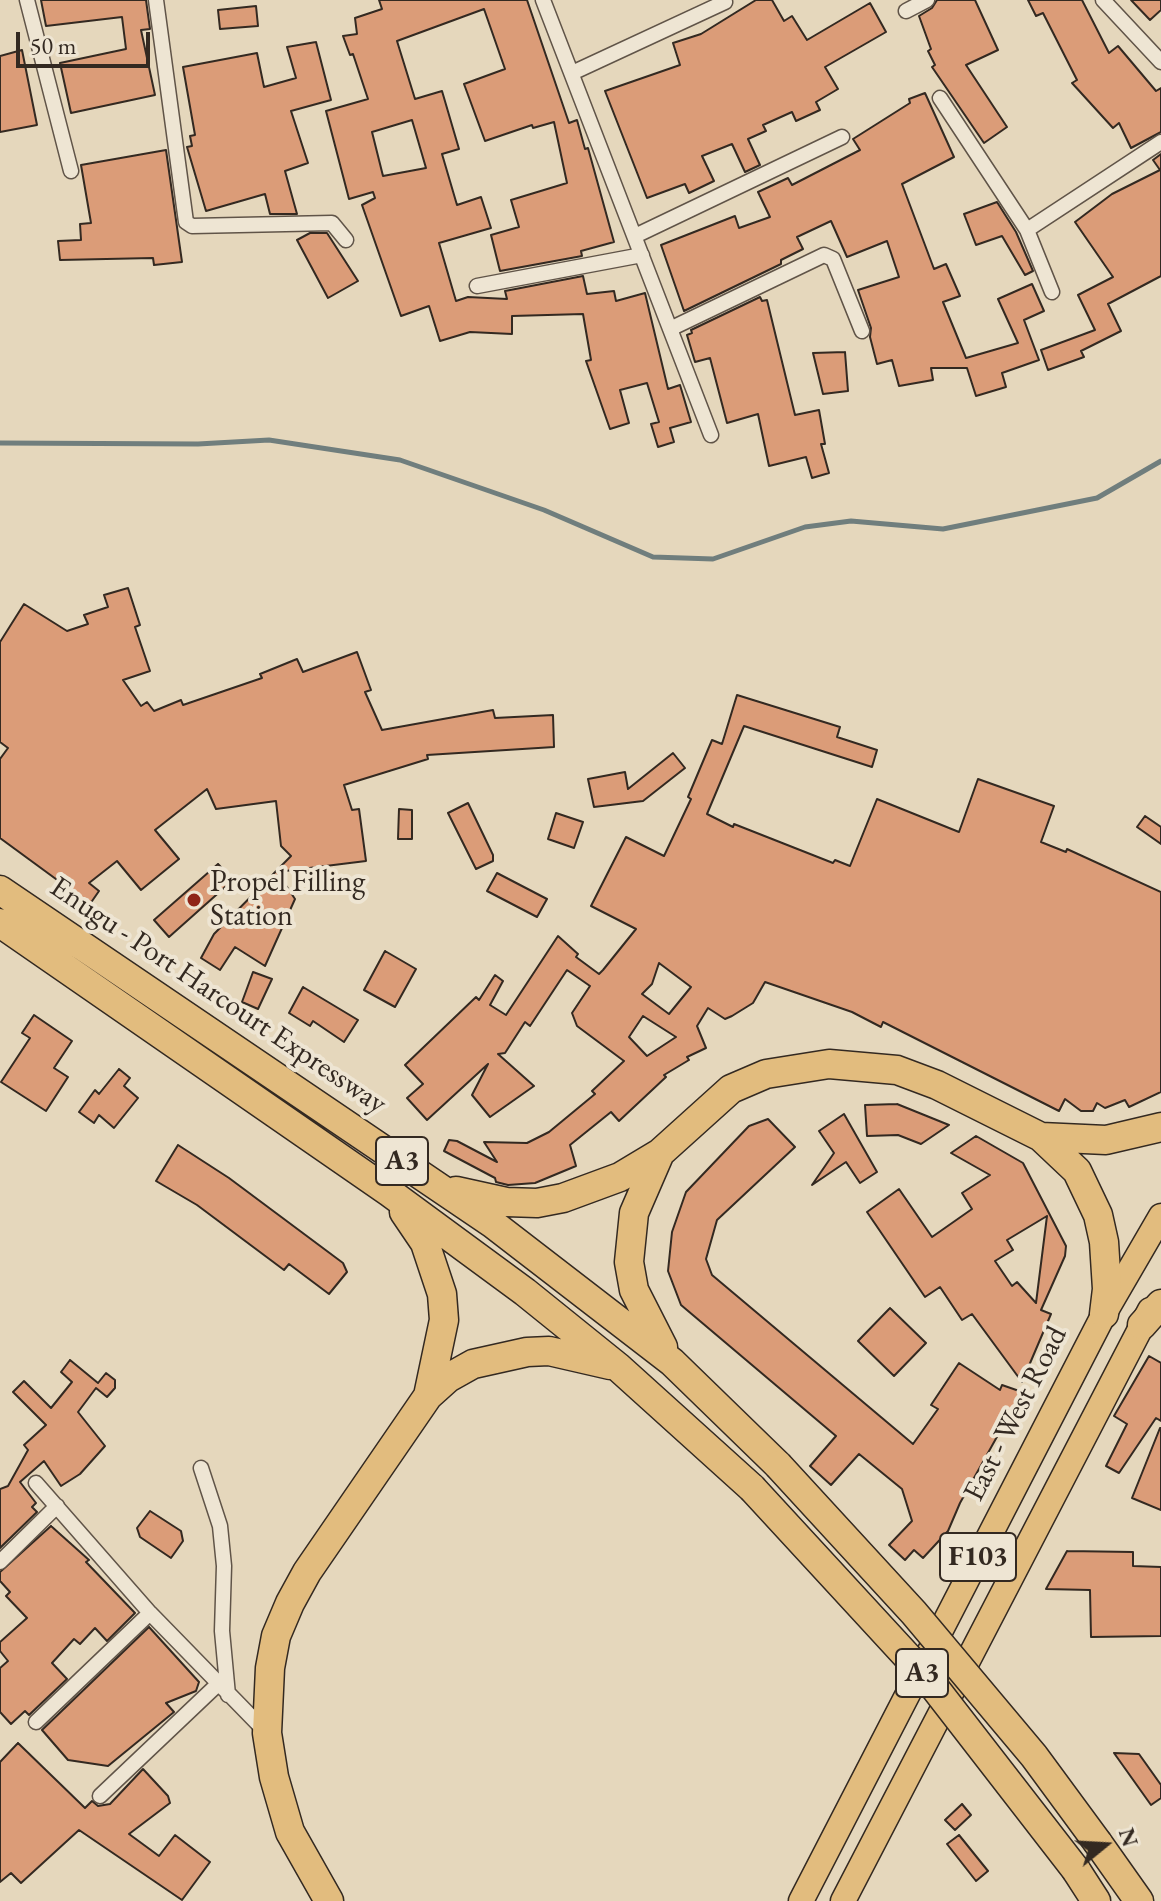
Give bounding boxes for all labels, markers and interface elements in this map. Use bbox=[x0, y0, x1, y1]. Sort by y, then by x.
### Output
scale bar bbox=[20, 16, 154, 66]
text: 50 m bbox=[30, 30, 77, 61]
place label: Propel Filling Station bbox=[210, 865, 365, 936]
street label: Enugu - Port Harcourt Expressway bbox=[43, 870, 393, 1122]
marker: Propel Filling Station bbox=[185, 891, 203, 909]
road number: A3 bbox=[376, 1137, 428, 1185]
street label: East - West Road bbox=[956, 1320, 1076, 1508]
road number: F103 bbox=[940, 1533, 1016, 1581]
road number: A3 bbox=[896, 1649, 948, 1697]
north arrow bbox=[1065, 1805, 1145, 1885]
text: N bbox=[1112, 1824, 1145, 1850]

